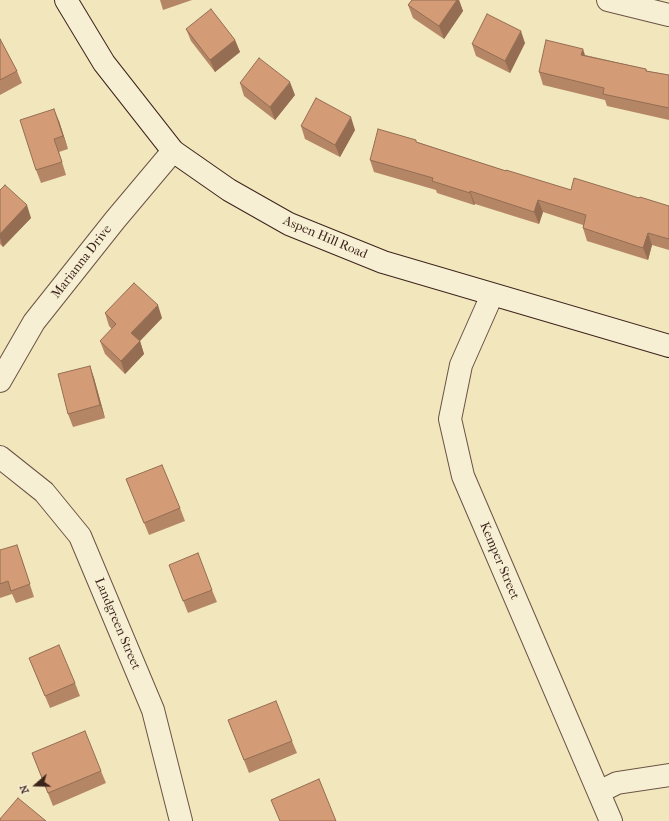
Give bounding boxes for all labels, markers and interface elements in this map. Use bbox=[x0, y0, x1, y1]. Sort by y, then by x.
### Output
street label: Aspen Hill Road bbox=[280, 213, 370, 263]
street label: Marianna Drive bbox=[48, 222, 116, 302]
street label: Kemper Street bbox=[476, 520, 522, 602]
street label: Landgreen Street bbox=[91, 576, 143, 672]
north arrow bbox=[16, 765, 56, 805]
text: N bbox=[17, 783, 32, 795]

